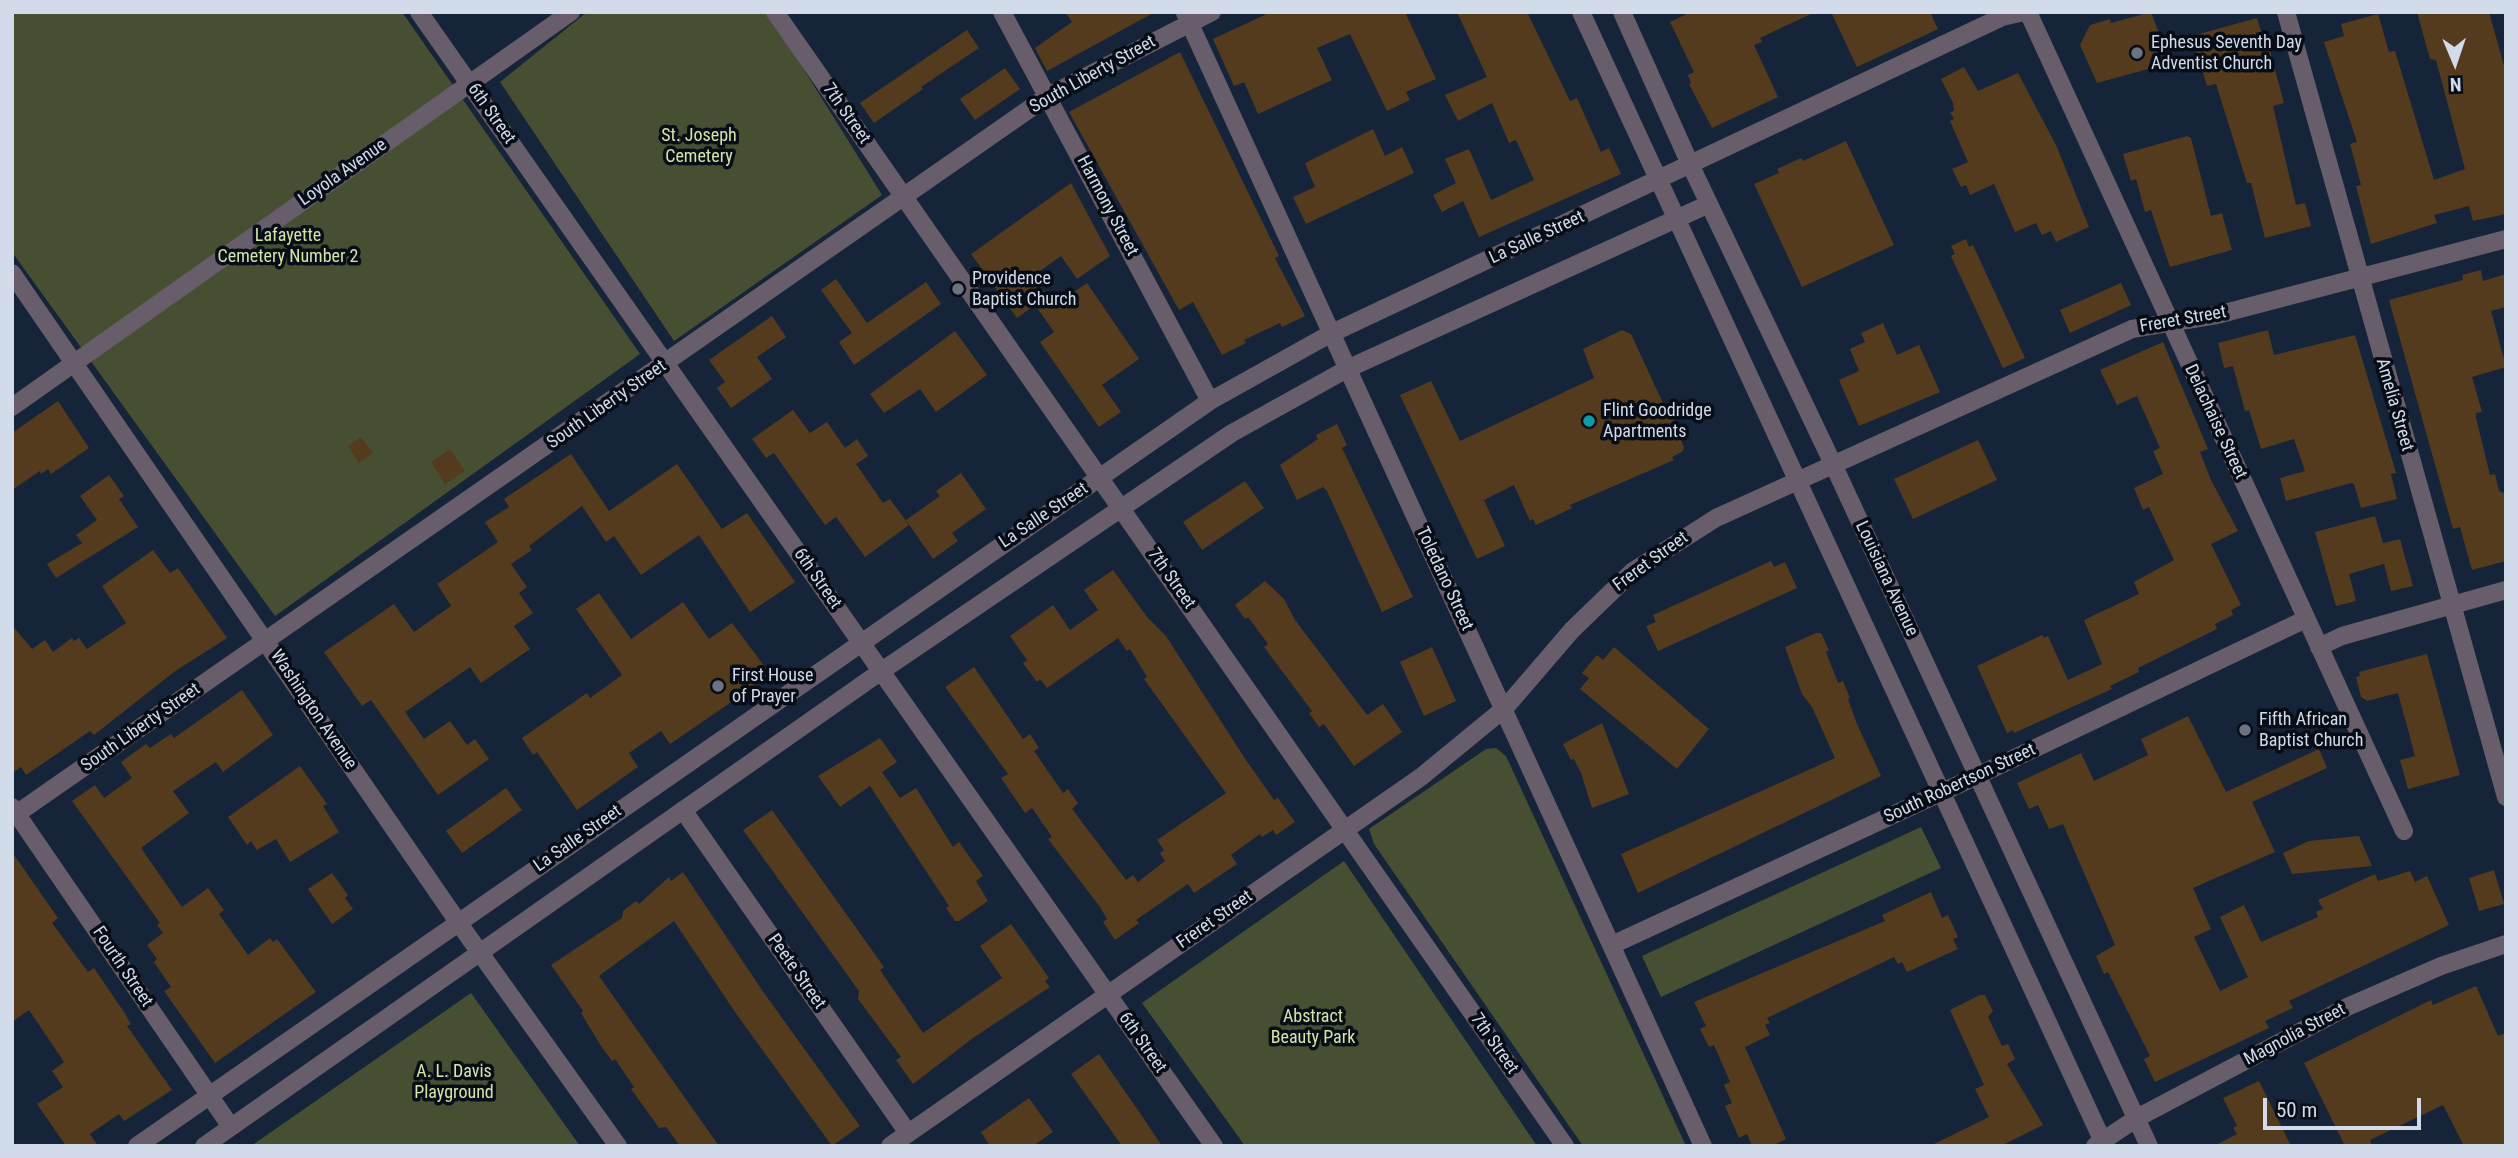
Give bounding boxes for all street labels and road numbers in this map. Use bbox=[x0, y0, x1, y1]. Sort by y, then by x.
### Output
street label: South Liberty Street bbox=[1026, 32, 1160, 118]
street label: 6th Street bbox=[462, 79, 520, 149]
street label: 7th Street bbox=[817, 79, 875, 149]
street label: Loyola Avenue bbox=[295, 135, 391, 211]
street label: Harmony Street bbox=[1072, 152, 1142, 260]
street label: La Salle Street bbox=[1486, 207, 1588, 269]
street label: Freret Street bbox=[2138, 302, 2228, 338]
street label: South Liberty Street bbox=[543, 356, 671, 454]
street label: Amelia Street bbox=[2370, 356, 2418, 454]
street label: Delachaise Street bbox=[2179, 361, 2251, 483]
street label: La Salle Street bbox=[996, 478, 1092, 554]
street label: Louisiana Avenue bbox=[1850, 518, 1922, 640]
street label: Toledano Street bbox=[1411, 524, 1477, 634]
street label: Freret Street bbox=[1609, 528, 1693, 596]
street label: 6th Street bbox=[788, 544, 846, 614]
street label: 7th Street bbox=[1142, 544, 1200, 614]
street label: Washington Avenue bbox=[265, 646, 361, 774]
street label: South Liberty Street bbox=[77, 679, 205, 777]
street label: South Robertson Street bbox=[1881, 739, 2039, 829]
street label: La Salle Street bbox=[530, 801, 626, 877]
street label: Freret Street bbox=[1173, 886, 1257, 954]
street label: Fourth Street bbox=[87, 923, 157, 1011]
street label: Peete Street bbox=[762, 930, 830, 1014]
street label: Magnolia Street bbox=[2240, 999, 2350, 1071]
street label: 6th Street bbox=[1113, 1008, 1171, 1078]
street label: 7th Street bbox=[1465, 1009, 1523, 1079]

